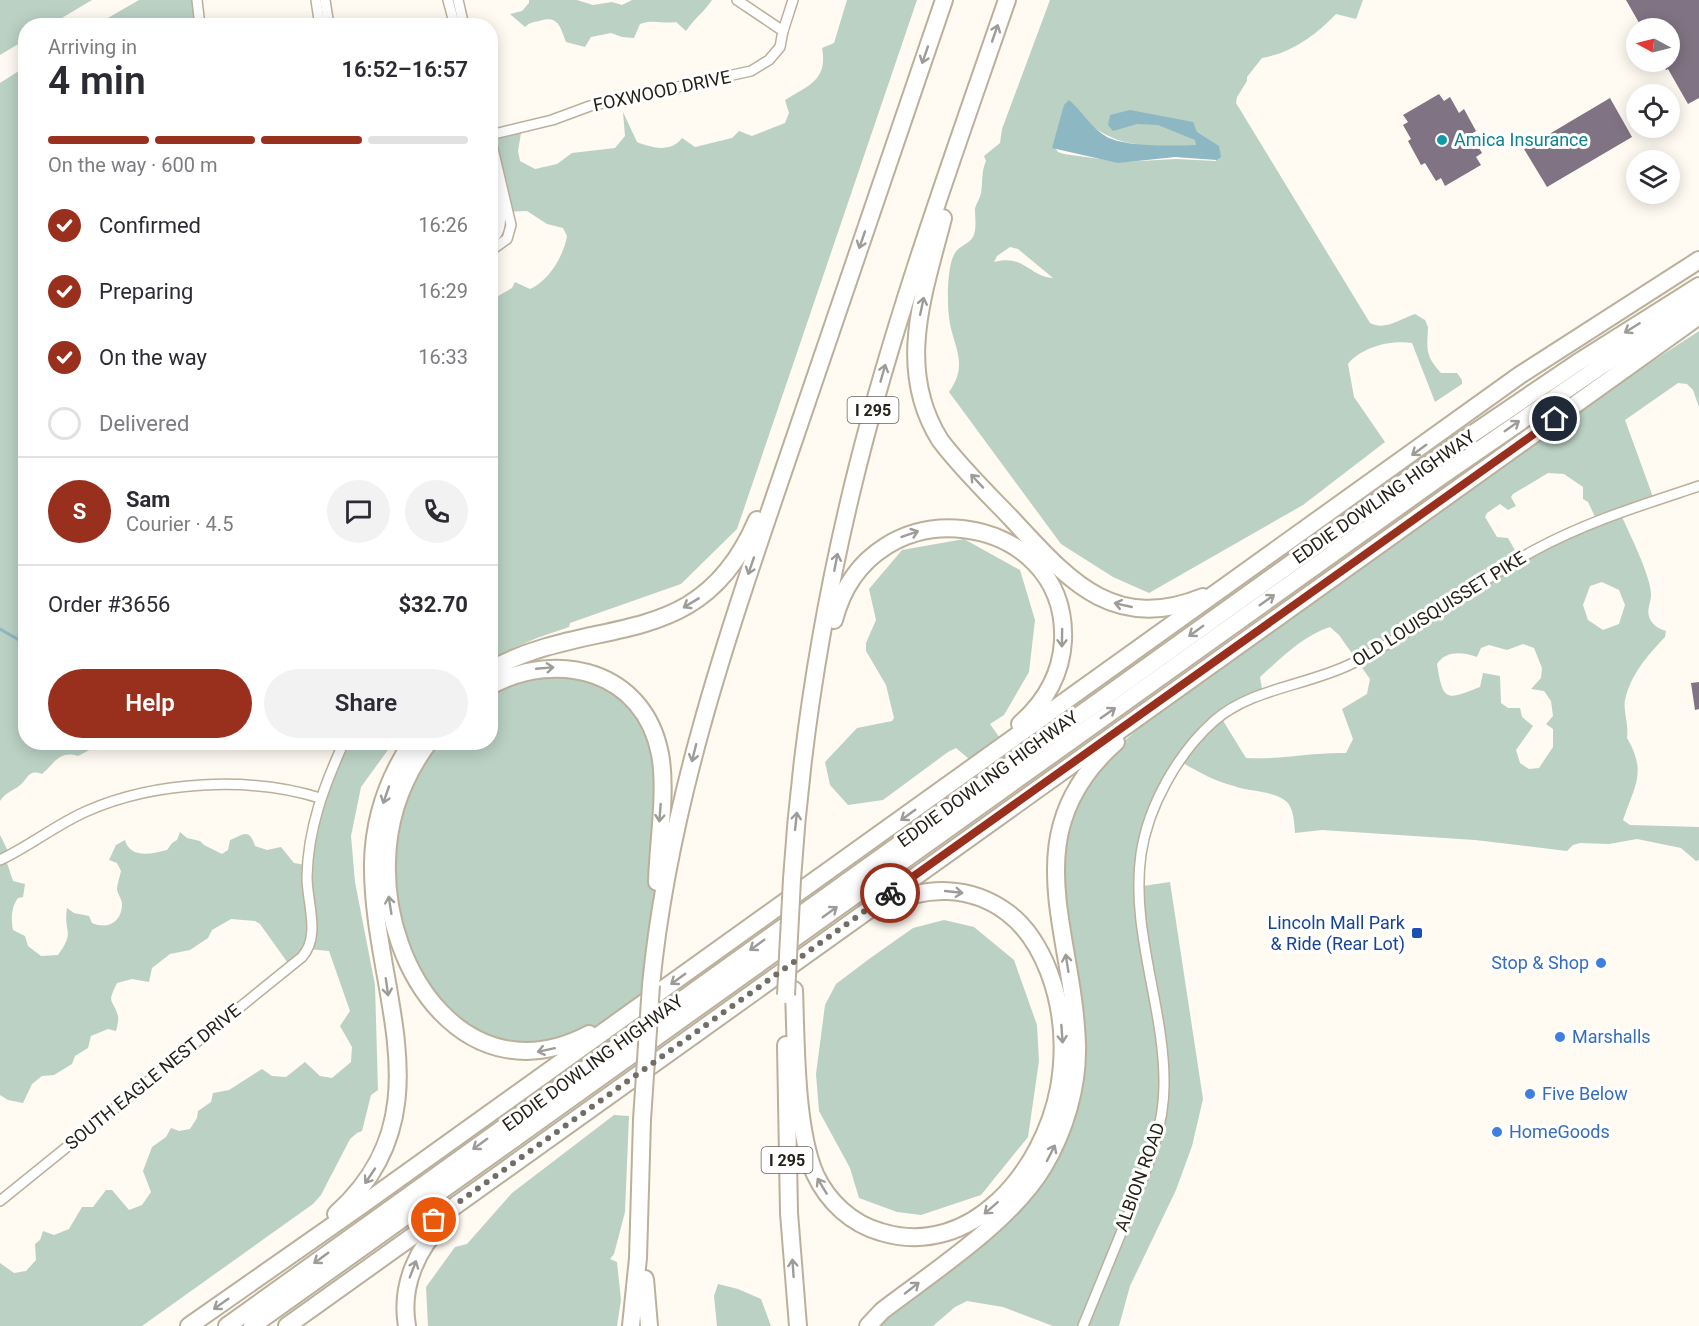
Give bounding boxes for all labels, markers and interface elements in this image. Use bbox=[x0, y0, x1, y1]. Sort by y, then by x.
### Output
north arrow bbox=[1626, 18, 1680, 72]
map controls bbox=[1626, 18, 1680, 204]
one-way arrow bbox=[991, 24, 1002, 43]
text: Arriving in bbox=[48, 35, 137, 59]
one-way arrow bbox=[919, 46, 930, 65]
text: 16:52–16:57 bbox=[341, 57, 468, 82]
text: 4 min bbox=[48, 58, 146, 104]
street label: FOXWOOD DRIVE bbox=[591, 66, 733, 115]
button: locate bbox=[1626, 84, 1680, 138]
place label: Amica Insurance bbox=[1454, 129, 1588, 150]
marker: Amica Insurance bbox=[1435, 133, 1449, 147]
button: layers bbox=[1626, 150, 1680, 204]
text: On the way · 600 m bbox=[48, 153, 217, 177]
icon: check bbox=[48, 209, 81, 242]
text: Confirmed bbox=[99, 213, 201, 238]
text: 16:26 bbox=[418, 213, 468, 237]
one-way arrow bbox=[856, 230, 867, 249]
icon: check bbox=[48, 275, 81, 308]
text: Preparing bbox=[99, 279, 193, 304]
text: 16:29 bbox=[418, 279, 468, 303]
one-way arrow bbox=[917, 297, 928, 316]
one-way arrow bbox=[1624, 322, 1641, 334]
icon: check bbox=[48, 341, 81, 374]
text: On the way bbox=[99, 345, 207, 370]
text: 16:33 bbox=[418, 345, 468, 369]
one-way arrow bbox=[878, 364, 889, 383]
pin bbox=[1529, 393, 1580, 444]
road number: I 295 bbox=[848, 397, 898, 423]
icon: home bbox=[1538, 402, 1571, 435]
text: Delivered bbox=[99, 411, 189, 436]
one-way arrow bbox=[1503, 420, 1520, 432]
street label: EDDIE DOWLING HIGHWAY bbox=[1288, 425, 1479, 568]
one-way arrow bbox=[1411, 443, 1427, 456]
one-way arrow bbox=[969, 474, 984, 489]
button: chat bbox=[327, 480, 390, 543]
button: phone bbox=[405, 480, 468, 543]
text: Sam bbox=[126, 487, 170, 512]
text: S bbox=[73, 499, 86, 524]
text: Courier · 4.5 bbox=[126, 512, 233, 536]
one-way arrow bbox=[900, 528, 919, 539]
street label: OLD LOUISQUISSET PIKE bbox=[1348, 547, 1529, 671]
one-way arrow bbox=[830, 553, 842, 572]
one-way arrow bbox=[745, 556, 756, 575]
text: Order #3656 bbox=[48, 592, 170, 617]
text: $32.70 bbox=[399, 592, 468, 617]
one-way arrow bbox=[1259, 594, 1275, 606]
one-way arrow bbox=[683, 598, 700, 610]
one-way arrow bbox=[1114, 599, 1133, 610]
one-way arrow bbox=[1188, 625, 1204, 637]
one-way arrow bbox=[1056, 628, 1068, 648]
one-way arrow bbox=[535, 662, 555, 673]
button: Help bbox=[48, 669, 252, 738]
button: Share bbox=[264, 669, 468, 738]
street label: EDDIE DOWLING HIGHWAY bbox=[893, 706, 1082, 851]
one-way arrow bbox=[1100, 707, 1116, 719]
one-way arrow bbox=[687, 743, 699, 762]
one-way arrow bbox=[379, 785, 390, 804]
one-way arrow bbox=[655, 802, 666, 822]
one-way arrow bbox=[900, 809, 916, 821]
one-way arrow bbox=[791, 811, 802, 831]
courier bbox=[860, 863, 920, 923]
icon: bike bbox=[874, 877, 907, 910]
one-way arrow bbox=[944, 887, 964, 898]
one-way arrow bbox=[385, 896, 396, 916]
one-way arrow bbox=[822, 905, 838, 918]
place label: Lincoln Mall Park & Ride (Rear Lot) bbox=[1268, 912, 1406, 955]
marker: Lincoln Mall Park & Ride (Rear Lot) bbox=[1410, 926, 1424, 940]
one-way arrow bbox=[749, 939, 765, 952]
place label: Stop & Shop bbox=[1491, 952, 1589, 973]
one-way arrow bbox=[1061, 954, 1072, 974]
marker: Stop & Shop bbox=[1594, 956, 1608, 970]
one-way arrow bbox=[671, 973, 687, 985]
one-way arrow bbox=[381, 977, 392, 997]
street label: EDDIE DOWLING HIGHWAY bbox=[498, 990, 687, 1135]
street label: SOUTH EAGLE NEST DRIVE bbox=[61, 999, 245, 1154]
one-way arrow bbox=[1057, 1023, 1068, 1043]
place label: Marshalls bbox=[1572, 1026, 1651, 1047]
marker: Marshalls bbox=[1553, 1030, 1567, 1044]
one-way arrow bbox=[537, 1044, 556, 1056]
place label: Five Below bbox=[1542, 1083, 1628, 1104]
marker: Five Below bbox=[1523, 1087, 1537, 1101]
street label: ALBION ROAD bbox=[1110, 1120, 1169, 1234]
place label: HomeGoods bbox=[1509, 1121, 1610, 1142]
marker: HomeGoods bbox=[1490, 1125, 1504, 1139]
one-way arrow bbox=[472, 1138, 488, 1150]
one-way arrow bbox=[1045, 1145, 1057, 1163]
road number: I 295 bbox=[762, 1147, 812, 1173]
one-way arrow bbox=[364, 1167, 376, 1183]
one-way arrow bbox=[816, 1178, 828, 1195]
pin bbox=[408, 1194, 459, 1245]
one-way arrow bbox=[984, 1201, 999, 1215]
icon: bag bbox=[417, 1203, 450, 1236]
one-way arrow bbox=[314, 1252, 330, 1264]
one-way arrow bbox=[787, 1258, 798, 1278]
one-way arrow bbox=[408, 1260, 419, 1279]
one-way arrow bbox=[904, 1282, 920, 1295]
one-way arrow bbox=[213, 1298, 229, 1310]

